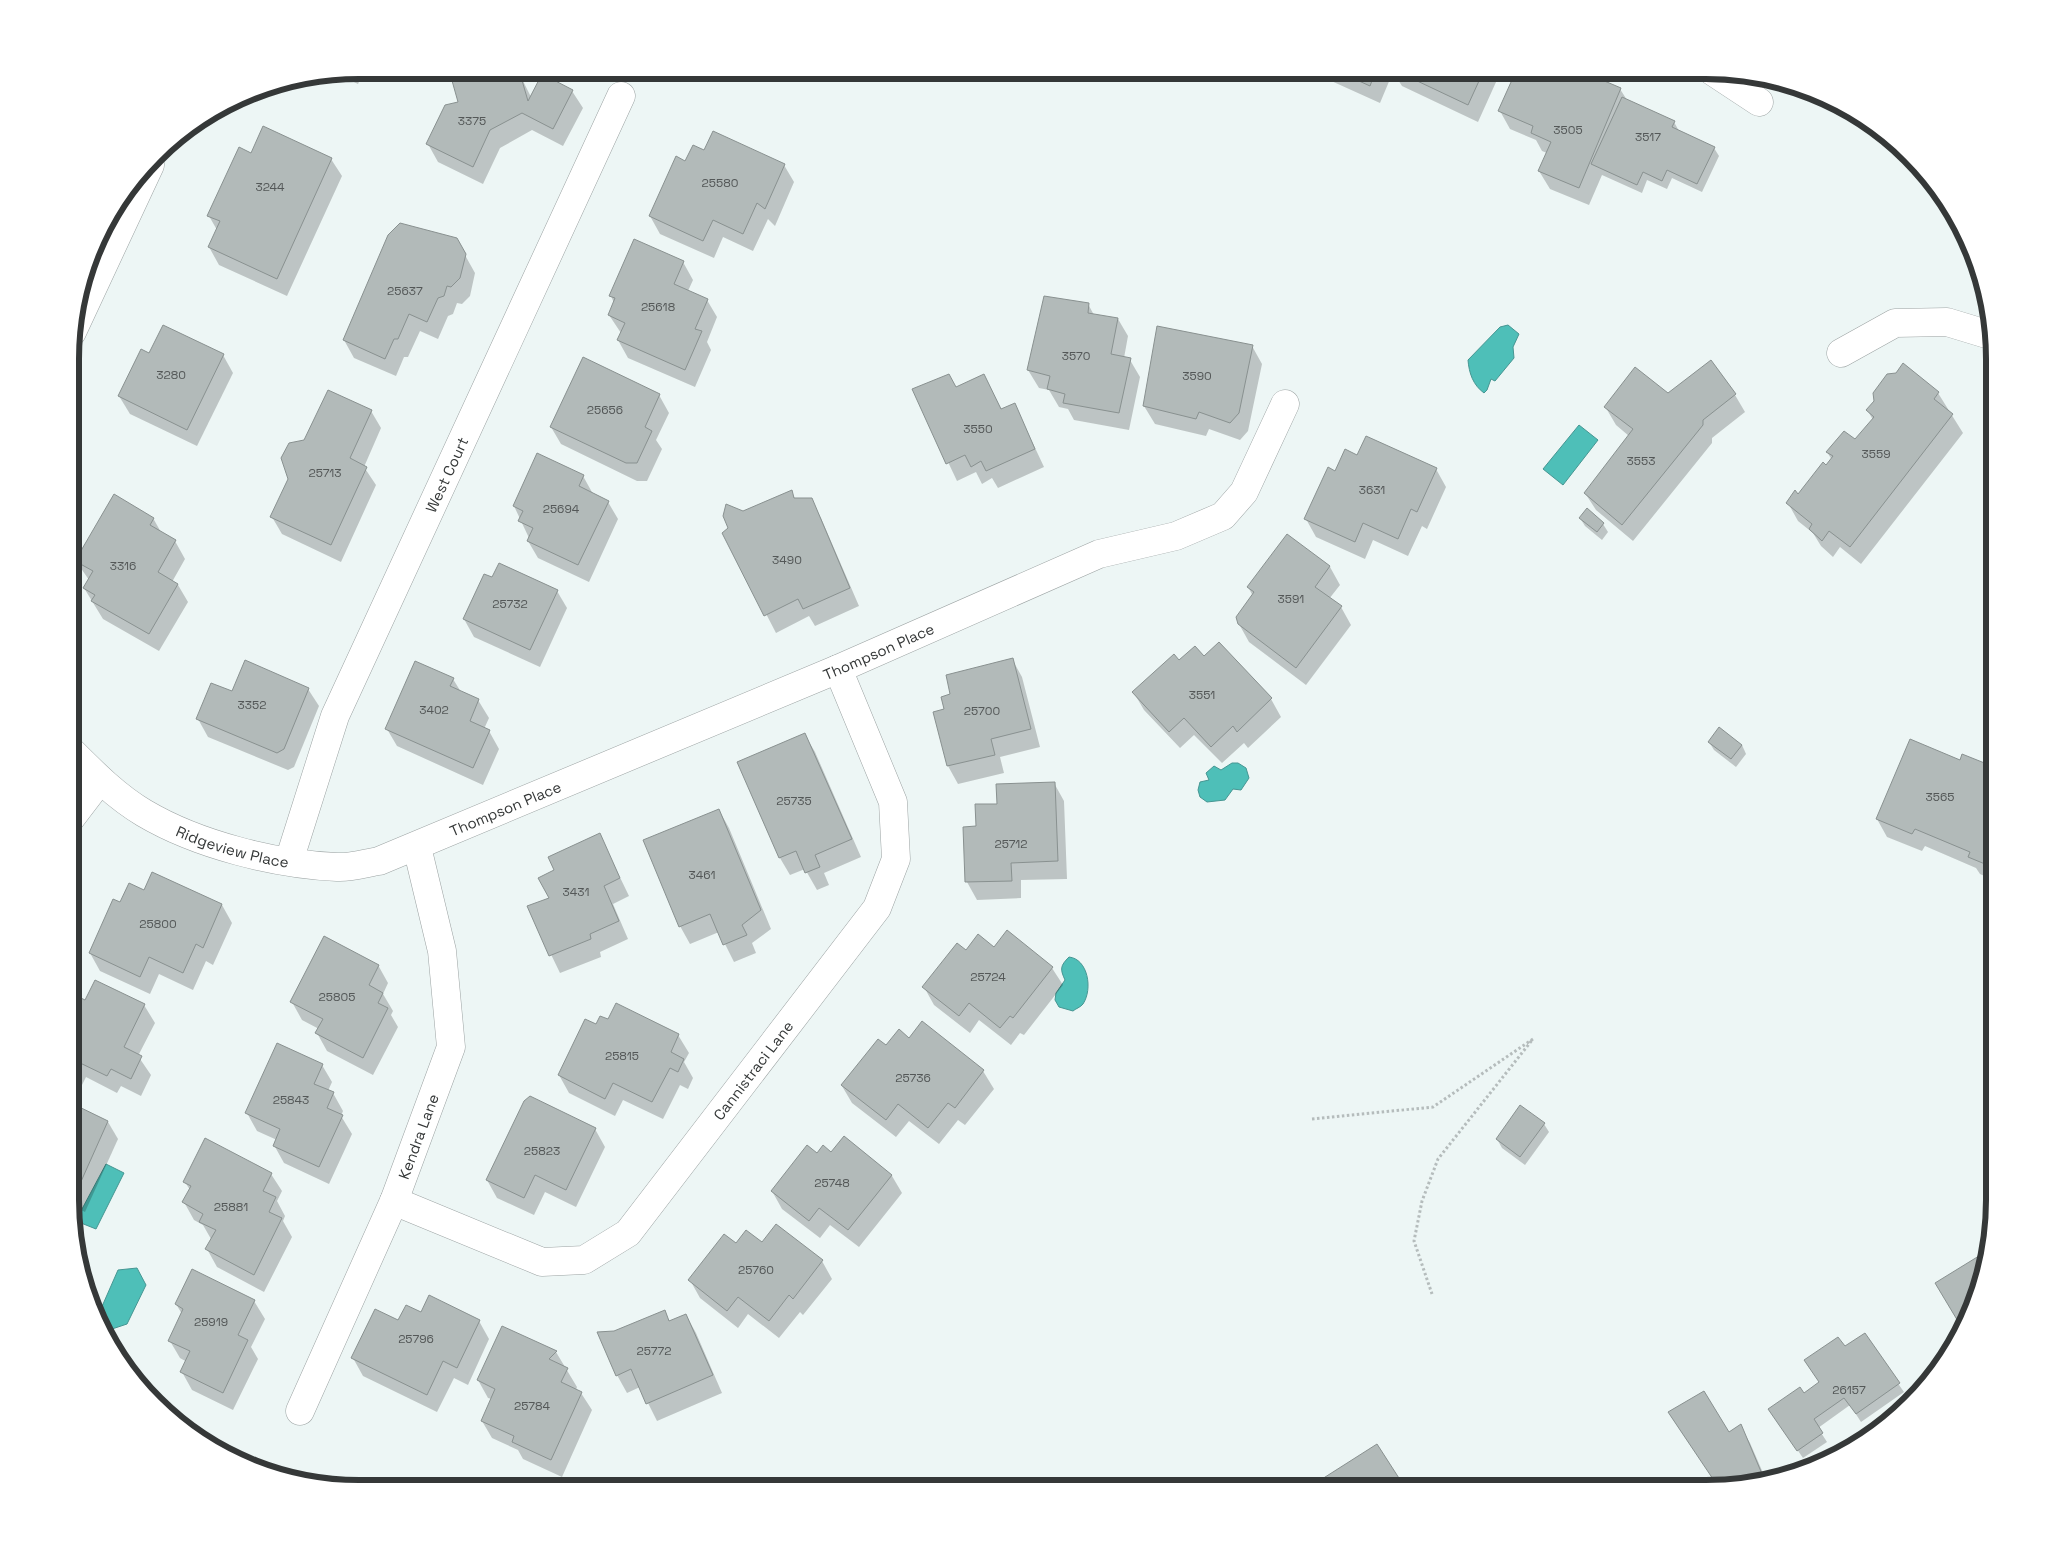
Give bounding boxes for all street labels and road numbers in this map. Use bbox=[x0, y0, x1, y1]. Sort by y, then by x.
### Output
street label: West Court bbox=[421, 434, 472, 515]
street label: Thompson Place bbox=[820, 618, 937, 684]
street label: Thompson Place bbox=[447, 776, 564, 840]
street label: Ridgeview Place bbox=[173, 821, 291, 871]
street label: Cannistraci Lane bbox=[709, 1016, 797, 1124]
street label: Kendra Lane bbox=[393, 1091, 442, 1182]

